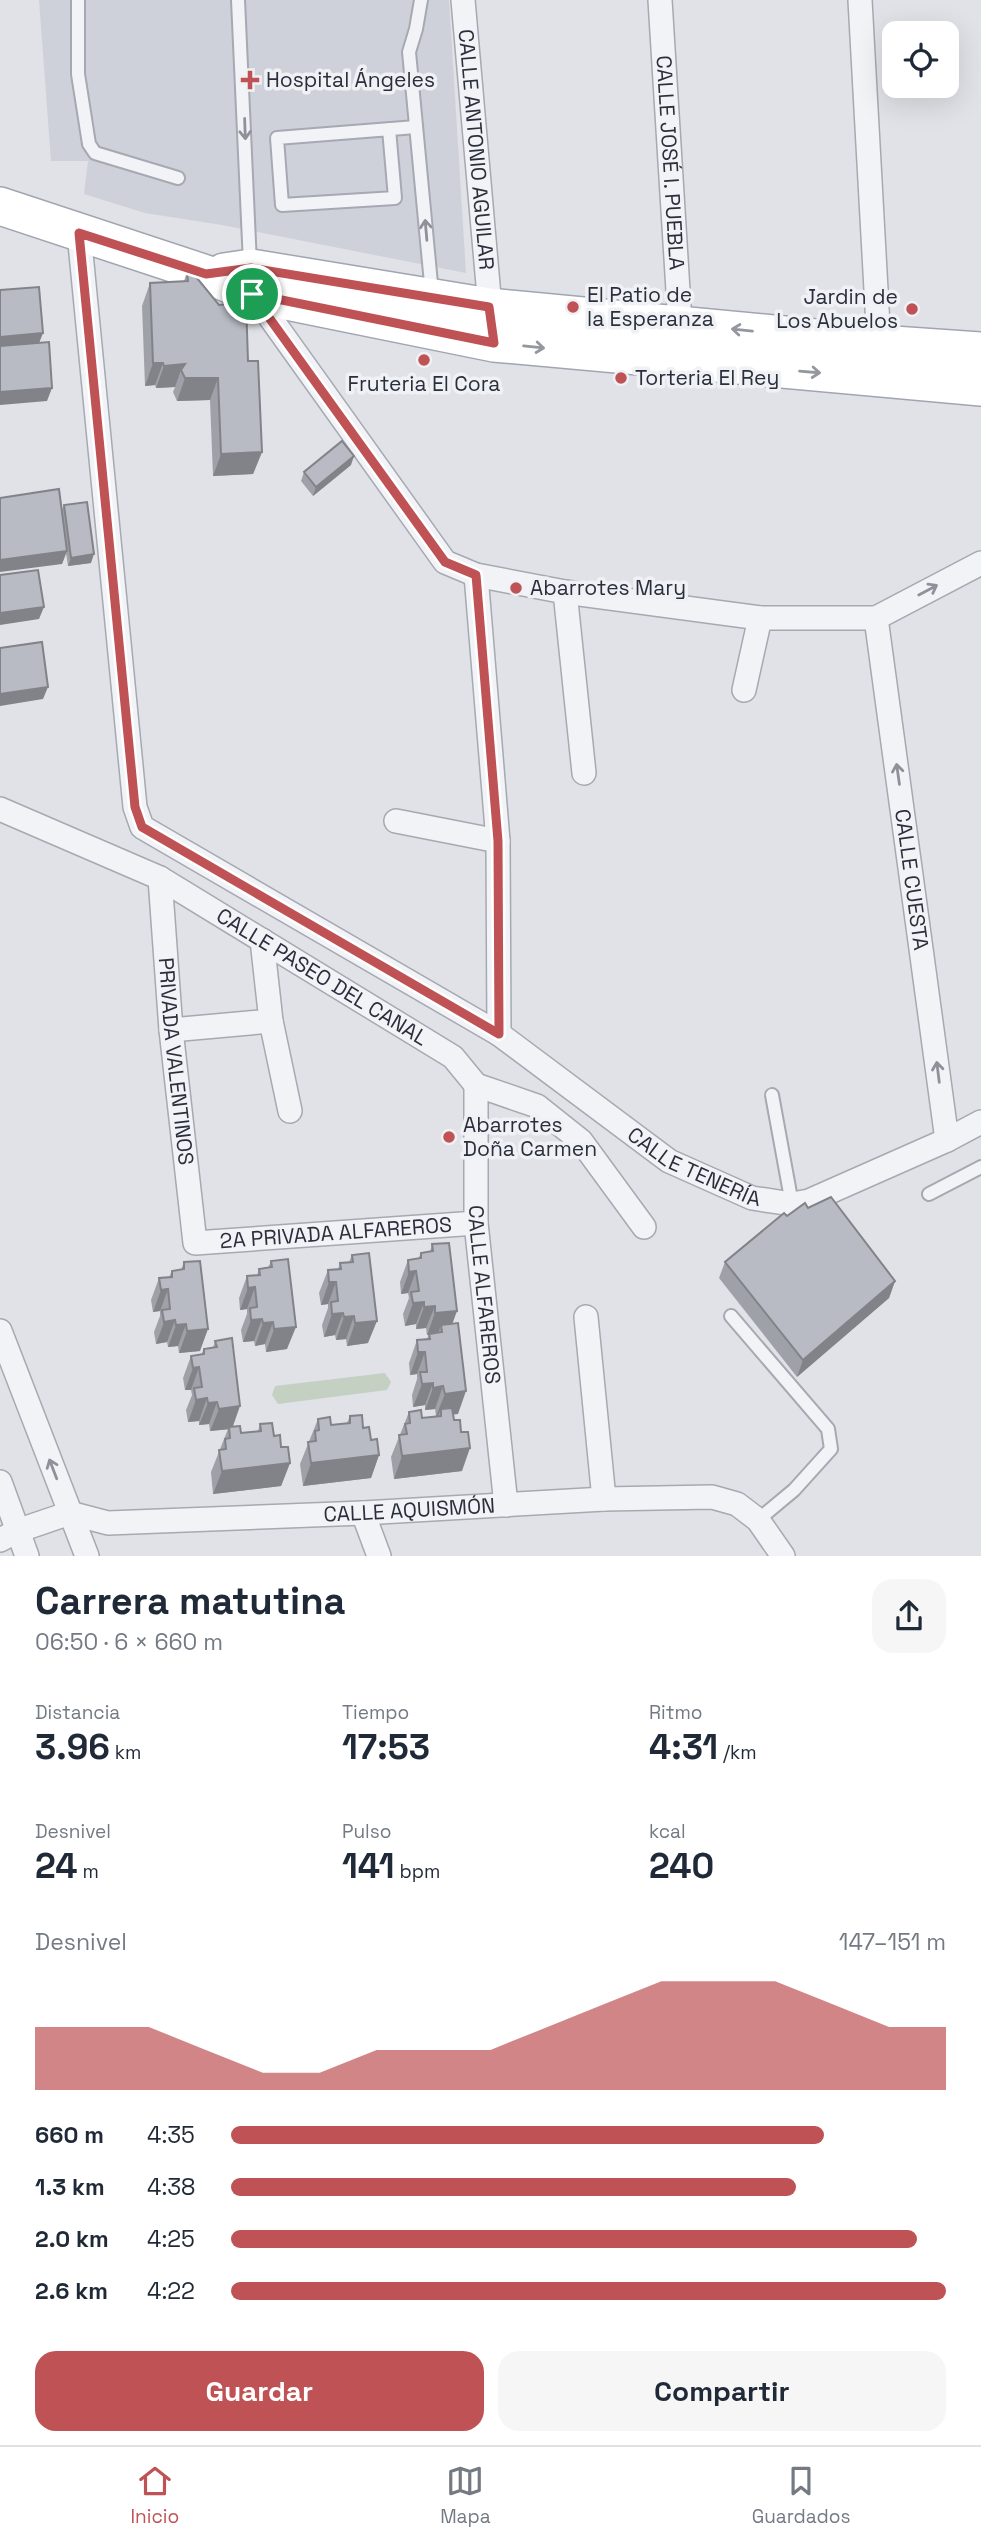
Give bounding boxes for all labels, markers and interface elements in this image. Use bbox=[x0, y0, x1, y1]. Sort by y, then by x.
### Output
map controls bbox=[882, 21, 959, 98]
button: locate bbox=[882, 21, 959, 98]
street label: CALLE ANTONIO AGUILAR bbox=[453, 28, 501, 271]
street label: CALLE JOSÉ I. PUEBLA bbox=[650, 54, 691, 271]
place label: Hospital Ángeles bbox=[266, 66, 435, 93]
marker: Hospital Ángeles bbox=[240, 70, 260, 90]
one-way arrow bbox=[239, 118, 252, 141]
one-way arrow bbox=[419, 219, 432, 241]
pin bbox=[222, 264, 282, 324]
icon: arrive bbox=[233, 275, 271, 313]
place label: El Patio de la Esperanza bbox=[587, 281, 714, 332]
place label: Jardin de Los Abuelos bbox=[776, 283, 898, 334]
marker: El Patio de la Esperanza bbox=[565, 299, 581, 315]
marker: Jardin de Los Abuelos bbox=[904, 301, 920, 317]
one-way arrow bbox=[731, 323, 754, 336]
one-way arrow bbox=[523, 340, 545, 353]
marker: Fruteria El Cora bbox=[416, 352, 432, 368]
place label: Torteria El Rey bbox=[635, 364, 779, 391]
one-way arrow bbox=[798, 366, 820, 379]
place label: Fruteria El Cora bbox=[348, 370, 500, 397]
marker: Torteria El Rey bbox=[613, 370, 629, 386]
place label: Abarrotes Mary bbox=[530, 574, 686, 601]
marker: Abarrotes Mary bbox=[508, 580, 524, 596]
one-way arrow bbox=[917, 583, 938, 597]
one-way arrow bbox=[891, 763, 904, 786]
street label: CALLE CUESTA bbox=[889, 807, 935, 952]
street label: CALLE PASEO DEL CANAL bbox=[212, 902, 433, 1051]
street label: PRIVADA VALENTINOS bbox=[153, 956, 200, 1167]
one-way arrow bbox=[932, 1061, 945, 1084]
place label: Abarrotes Doña Carmen bbox=[463, 1111, 597, 1162]
street label: CALLE TENERÍA bbox=[622, 1121, 762, 1212]
marker: Abarrotes Doña Carmen bbox=[441, 1129, 457, 1145]
street label: CALLE ALFAREROS bbox=[463, 1205, 507, 1386]
street label: 2A PRIVADA ALFAREROS bbox=[219, 1211, 453, 1254]
one-way arrow bbox=[46, 1459, 59, 1481]
street label: CALLE AQUISMÓN bbox=[323, 1491, 496, 1528]
text: Carrera matutina bbox=[35, 1577, 346, 1625]
button: share bbox=[872, 1579, 946, 1653]
text: 06:50 · 6 × 660 m bbox=[35, 1627, 223, 1657]
text: Distancia bbox=[35, 1700, 120, 1725]
text: Tiempo bbox=[342, 1700, 409, 1725]
text: Ritmo bbox=[649, 1700, 702, 1725]
text: 3.96 bbox=[35, 1725, 110, 1769]
text: 17:53 bbox=[342, 1725, 430, 1769]
text: 4:31 bbox=[649, 1725, 718, 1769]
text: km bbox=[110, 1740, 141, 1765]
text: /km bbox=[718, 1740, 757, 1765]
text: Desnivel bbox=[35, 1819, 111, 1844]
text: Pulso bbox=[342, 1819, 391, 1844]
text: kcal bbox=[649, 1819, 686, 1844]
text: 24 bbox=[35, 1844, 78, 1888]
text: 141 bbox=[342, 1844, 395, 1888]
text: 240 bbox=[649, 1844, 714, 1888]
text: m bbox=[78, 1859, 99, 1884]
text: bpm bbox=[395, 1859, 440, 1884]
text: Desnivel bbox=[35, 1927, 127, 1957]
text: 147–151 m bbox=[839, 1927, 946, 1957]
text: 660 m bbox=[35, 2120, 104, 2150]
text: 4:35 bbox=[147, 2120, 195, 2150]
text: 1.3 km bbox=[35, 2172, 105, 2202]
text: 4:38 bbox=[147, 2172, 195, 2202]
text: 2.0 km bbox=[35, 2224, 109, 2254]
text: 4:25 bbox=[147, 2224, 195, 2254]
text: 2.6 km bbox=[35, 2276, 108, 2306]
text: 4:22 bbox=[147, 2276, 195, 2306]
button: Guardar bbox=[35, 2351, 484, 2431]
button: Compartir bbox=[498, 2351, 946, 2431]
tab: Inicio bbox=[130, 2462, 179, 2529]
tab: Mapa bbox=[440, 2462, 491, 2529]
tab: Guardados bbox=[752, 2462, 851, 2529]

